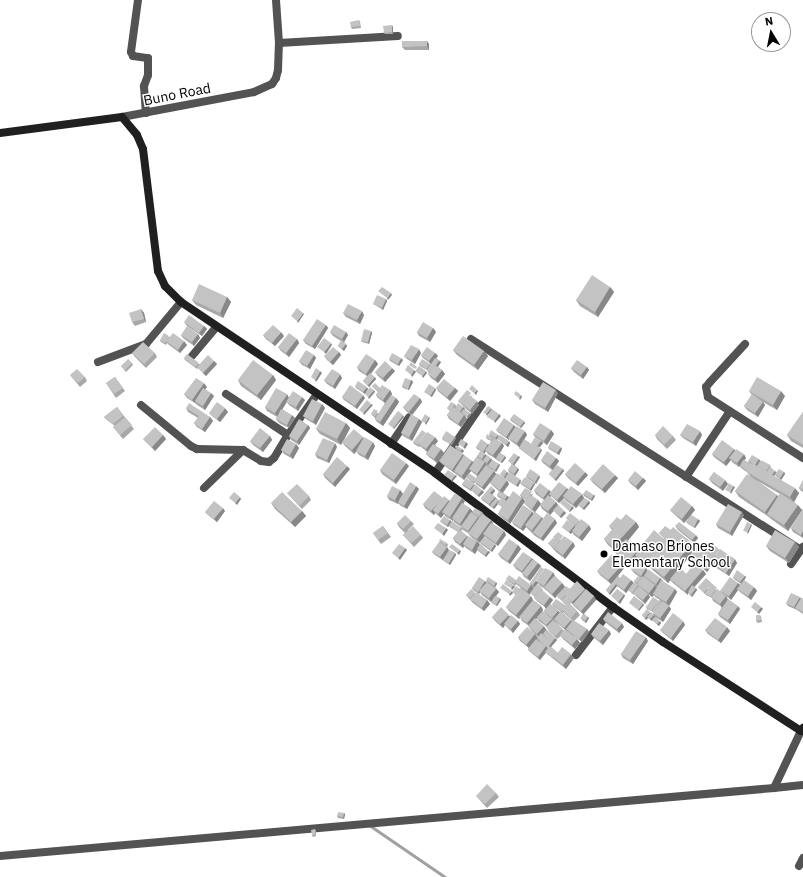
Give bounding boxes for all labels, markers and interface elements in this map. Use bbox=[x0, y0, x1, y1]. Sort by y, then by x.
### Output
north arrow bbox=[751, 12, 791, 52]
text: N bbox=[764, 14, 774, 29]
street label: Buno Road bbox=[142, 79, 212, 109]
place label: Damaso Briones Elementary School bbox=[612, 538, 730, 570]
marker: Damaso Briones Elementary School bbox=[599, 549, 609, 559]

